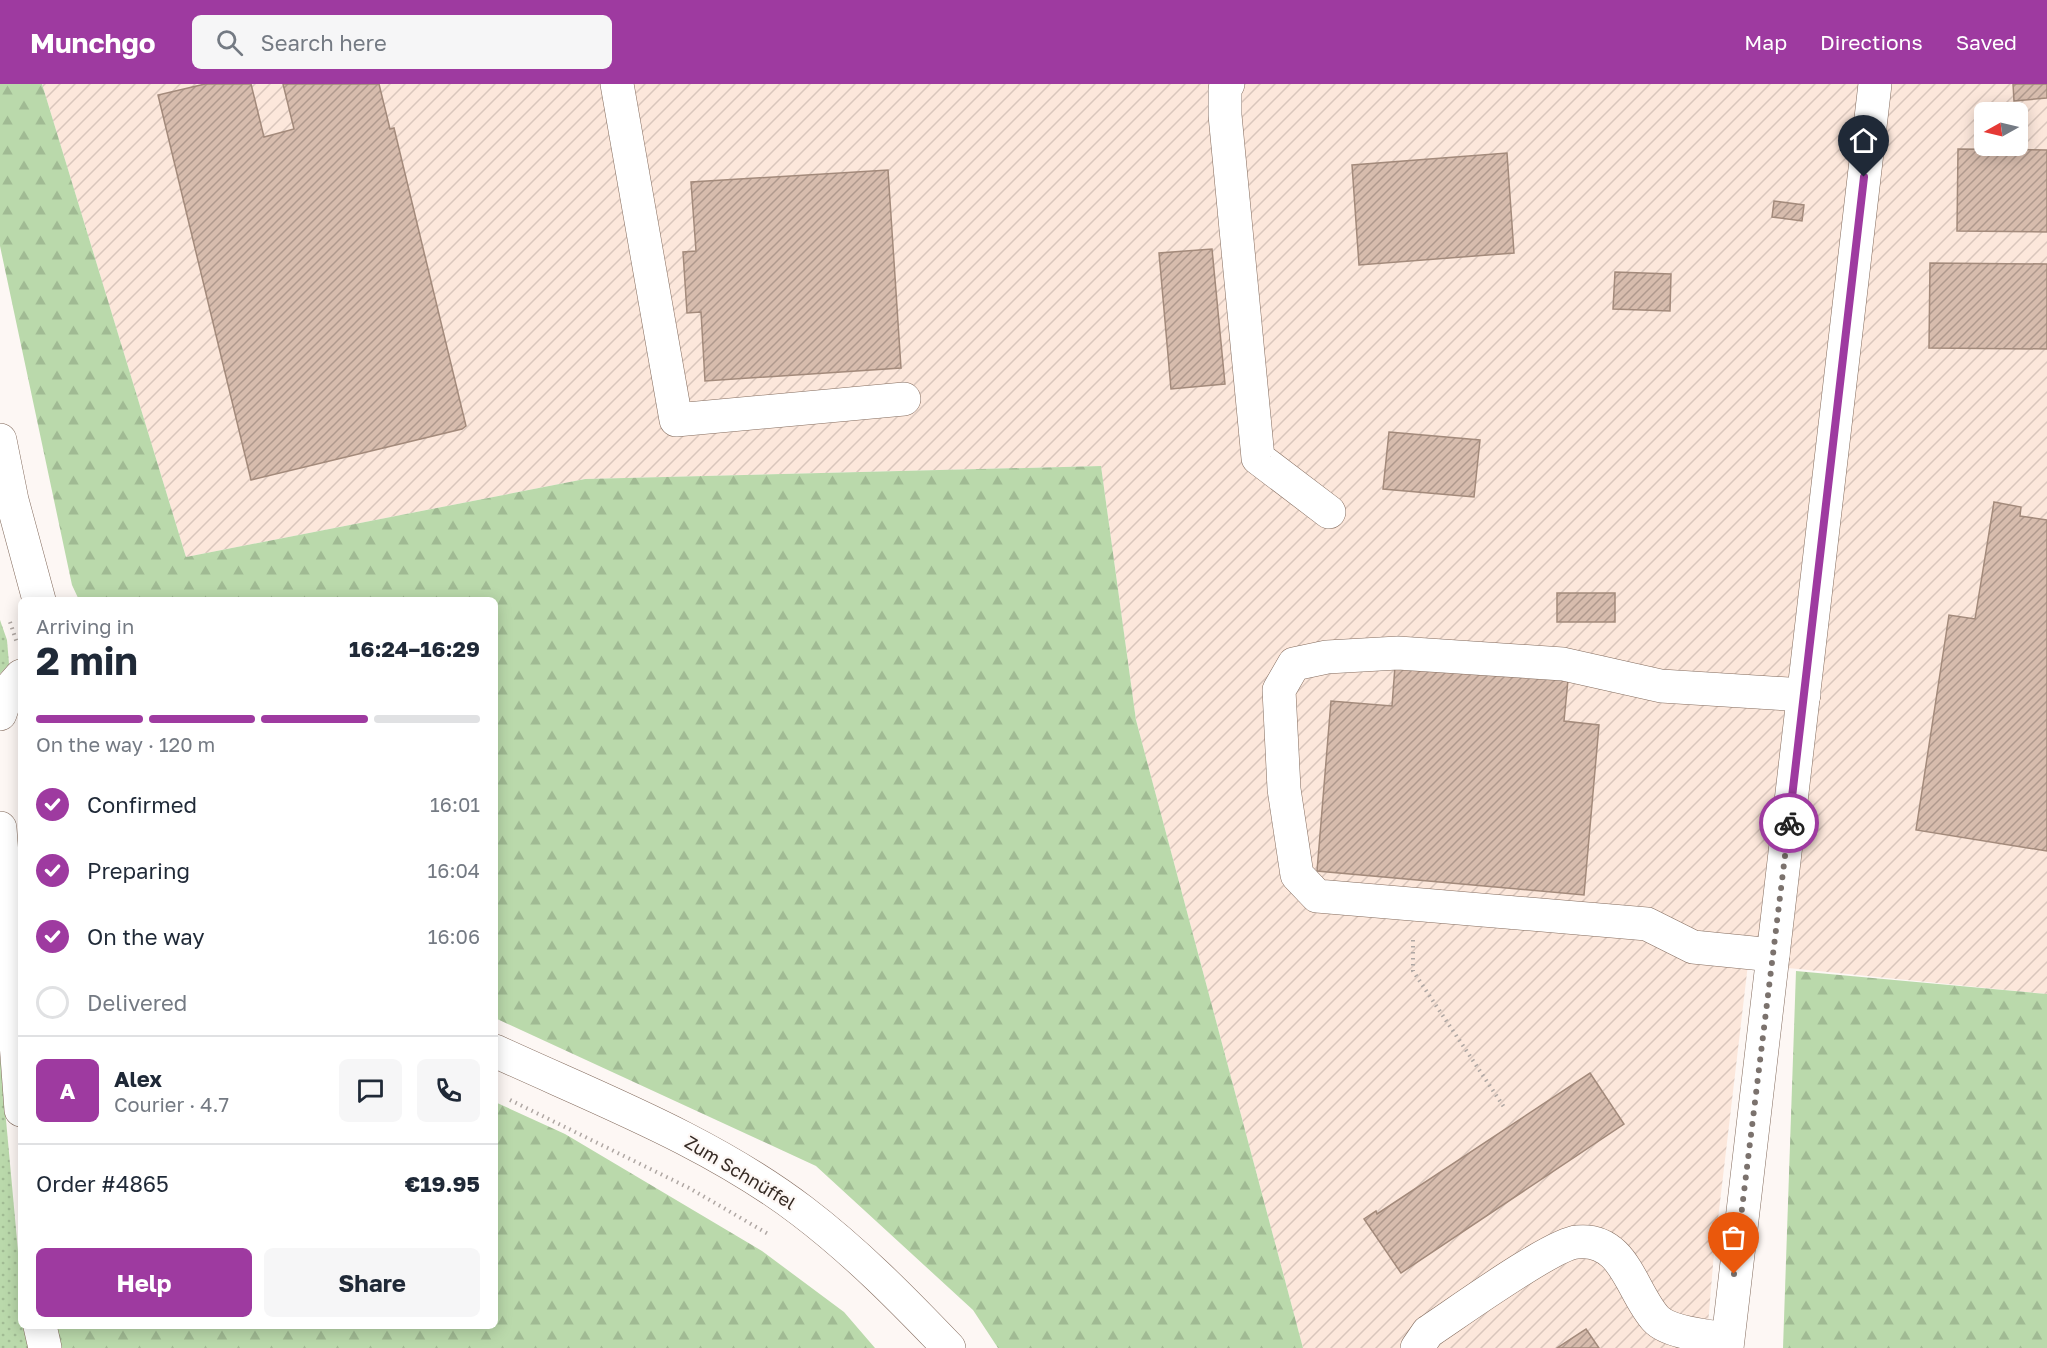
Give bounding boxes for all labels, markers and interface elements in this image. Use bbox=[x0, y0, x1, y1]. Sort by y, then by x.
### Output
search box bbox=[192, 15, 612, 69]
text: Munchgo bbox=[30, 26, 156, 59]
icon: search bbox=[213, 26, 246, 59]
text: Search here bbox=[261, 29, 387, 56]
text: Map bbox=[1744, 29, 1787, 55]
text: Directions bbox=[1820, 29, 1923, 55]
text: Saved bbox=[1956, 29, 2017, 55]
north arrow bbox=[1974, 102, 2028, 156]
map controls bbox=[1974, 102, 2028, 156]
pin bbox=[1838, 115, 1889, 177]
icon: home bbox=[1847, 124, 1880, 157]
text: Arriving in bbox=[36, 614, 134, 638]
text: 16:24–16:29 bbox=[349, 635, 480, 662]
text: 2 min bbox=[36, 637, 138, 684]
text: On the way · 120 m bbox=[36, 732, 215, 756]
icon: check bbox=[36, 788, 69, 821]
text: Confirmed bbox=[87, 791, 197, 818]
text: 16:01 bbox=[430, 792, 480, 816]
courier bbox=[1759, 793, 1819, 853]
icon: bike bbox=[1773, 807, 1806, 840]
icon: check bbox=[36, 854, 69, 887]
text: Preparing bbox=[87, 857, 190, 884]
text: 16:04 bbox=[428, 858, 480, 882]
icon: check bbox=[36, 920, 69, 953]
text: On the way bbox=[87, 923, 205, 950]
text: 16:06 bbox=[428, 924, 480, 948]
text: Delivered bbox=[87, 989, 187, 1016]
button: chat bbox=[339, 1059, 402, 1122]
button: phone bbox=[417, 1059, 480, 1122]
text: Alex bbox=[114, 1065, 162, 1092]
text: A bbox=[60, 1077, 75, 1104]
text: Courier · 4.7 bbox=[114, 1092, 229, 1116]
street label: Zum Schnüffel bbox=[681, 1130, 800, 1214]
text: Order #4865 bbox=[36, 1170, 169, 1197]
text: €19.95 bbox=[405, 1170, 480, 1197]
pin bbox=[1708, 1212, 1759, 1274]
icon: bag bbox=[1717, 1221, 1750, 1254]
button: Help bbox=[36, 1248, 252, 1317]
button: Share bbox=[264, 1248, 480, 1317]

